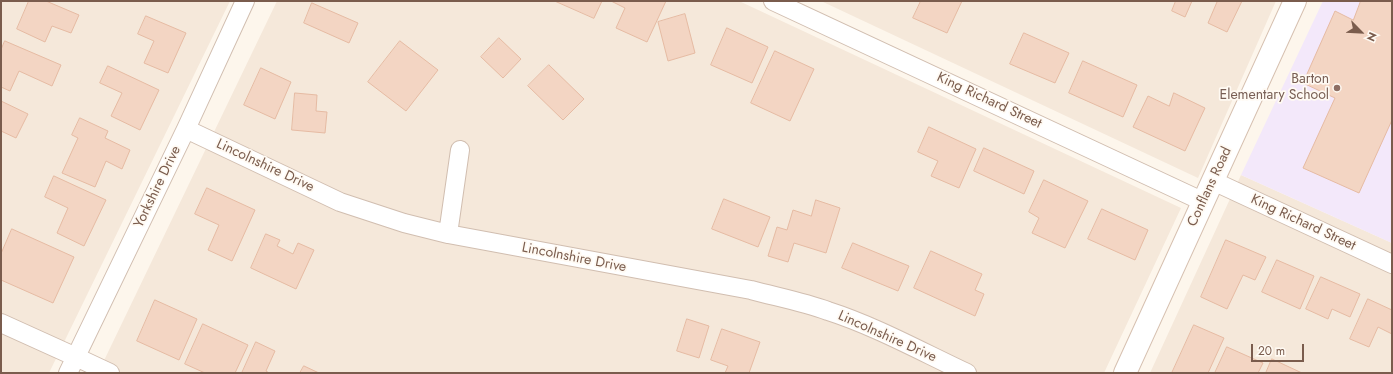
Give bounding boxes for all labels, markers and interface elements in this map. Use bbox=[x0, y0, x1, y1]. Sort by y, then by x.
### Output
north arrow bbox=[1341, 12, 1381, 52]
text: N bbox=[1363, 30, 1381, 44]
street label: King Richard Street bbox=[934, 69, 1044, 133]
place label: Barton Elementary School bbox=[1219, 72, 1329, 104]
marker: Barton Elementary School bbox=[1332, 83, 1342, 93]
street label: Lincolnshire Drive bbox=[213, 136, 317, 196]
street label: Yorkshire Drive bbox=[131, 143, 185, 231]
street label: Conflans Road bbox=[1184, 145, 1236, 229]
street label: King Richard Street bbox=[1248, 191, 1358, 255]
street label: Lincolnshire Drive bbox=[520, 240, 628, 276]
street label: Lincolnshire Drive bbox=[835, 308, 939, 366]
scale bar bbox=[1253, 336, 1306, 362]
text: 20 m bbox=[1258, 342, 1285, 360]

